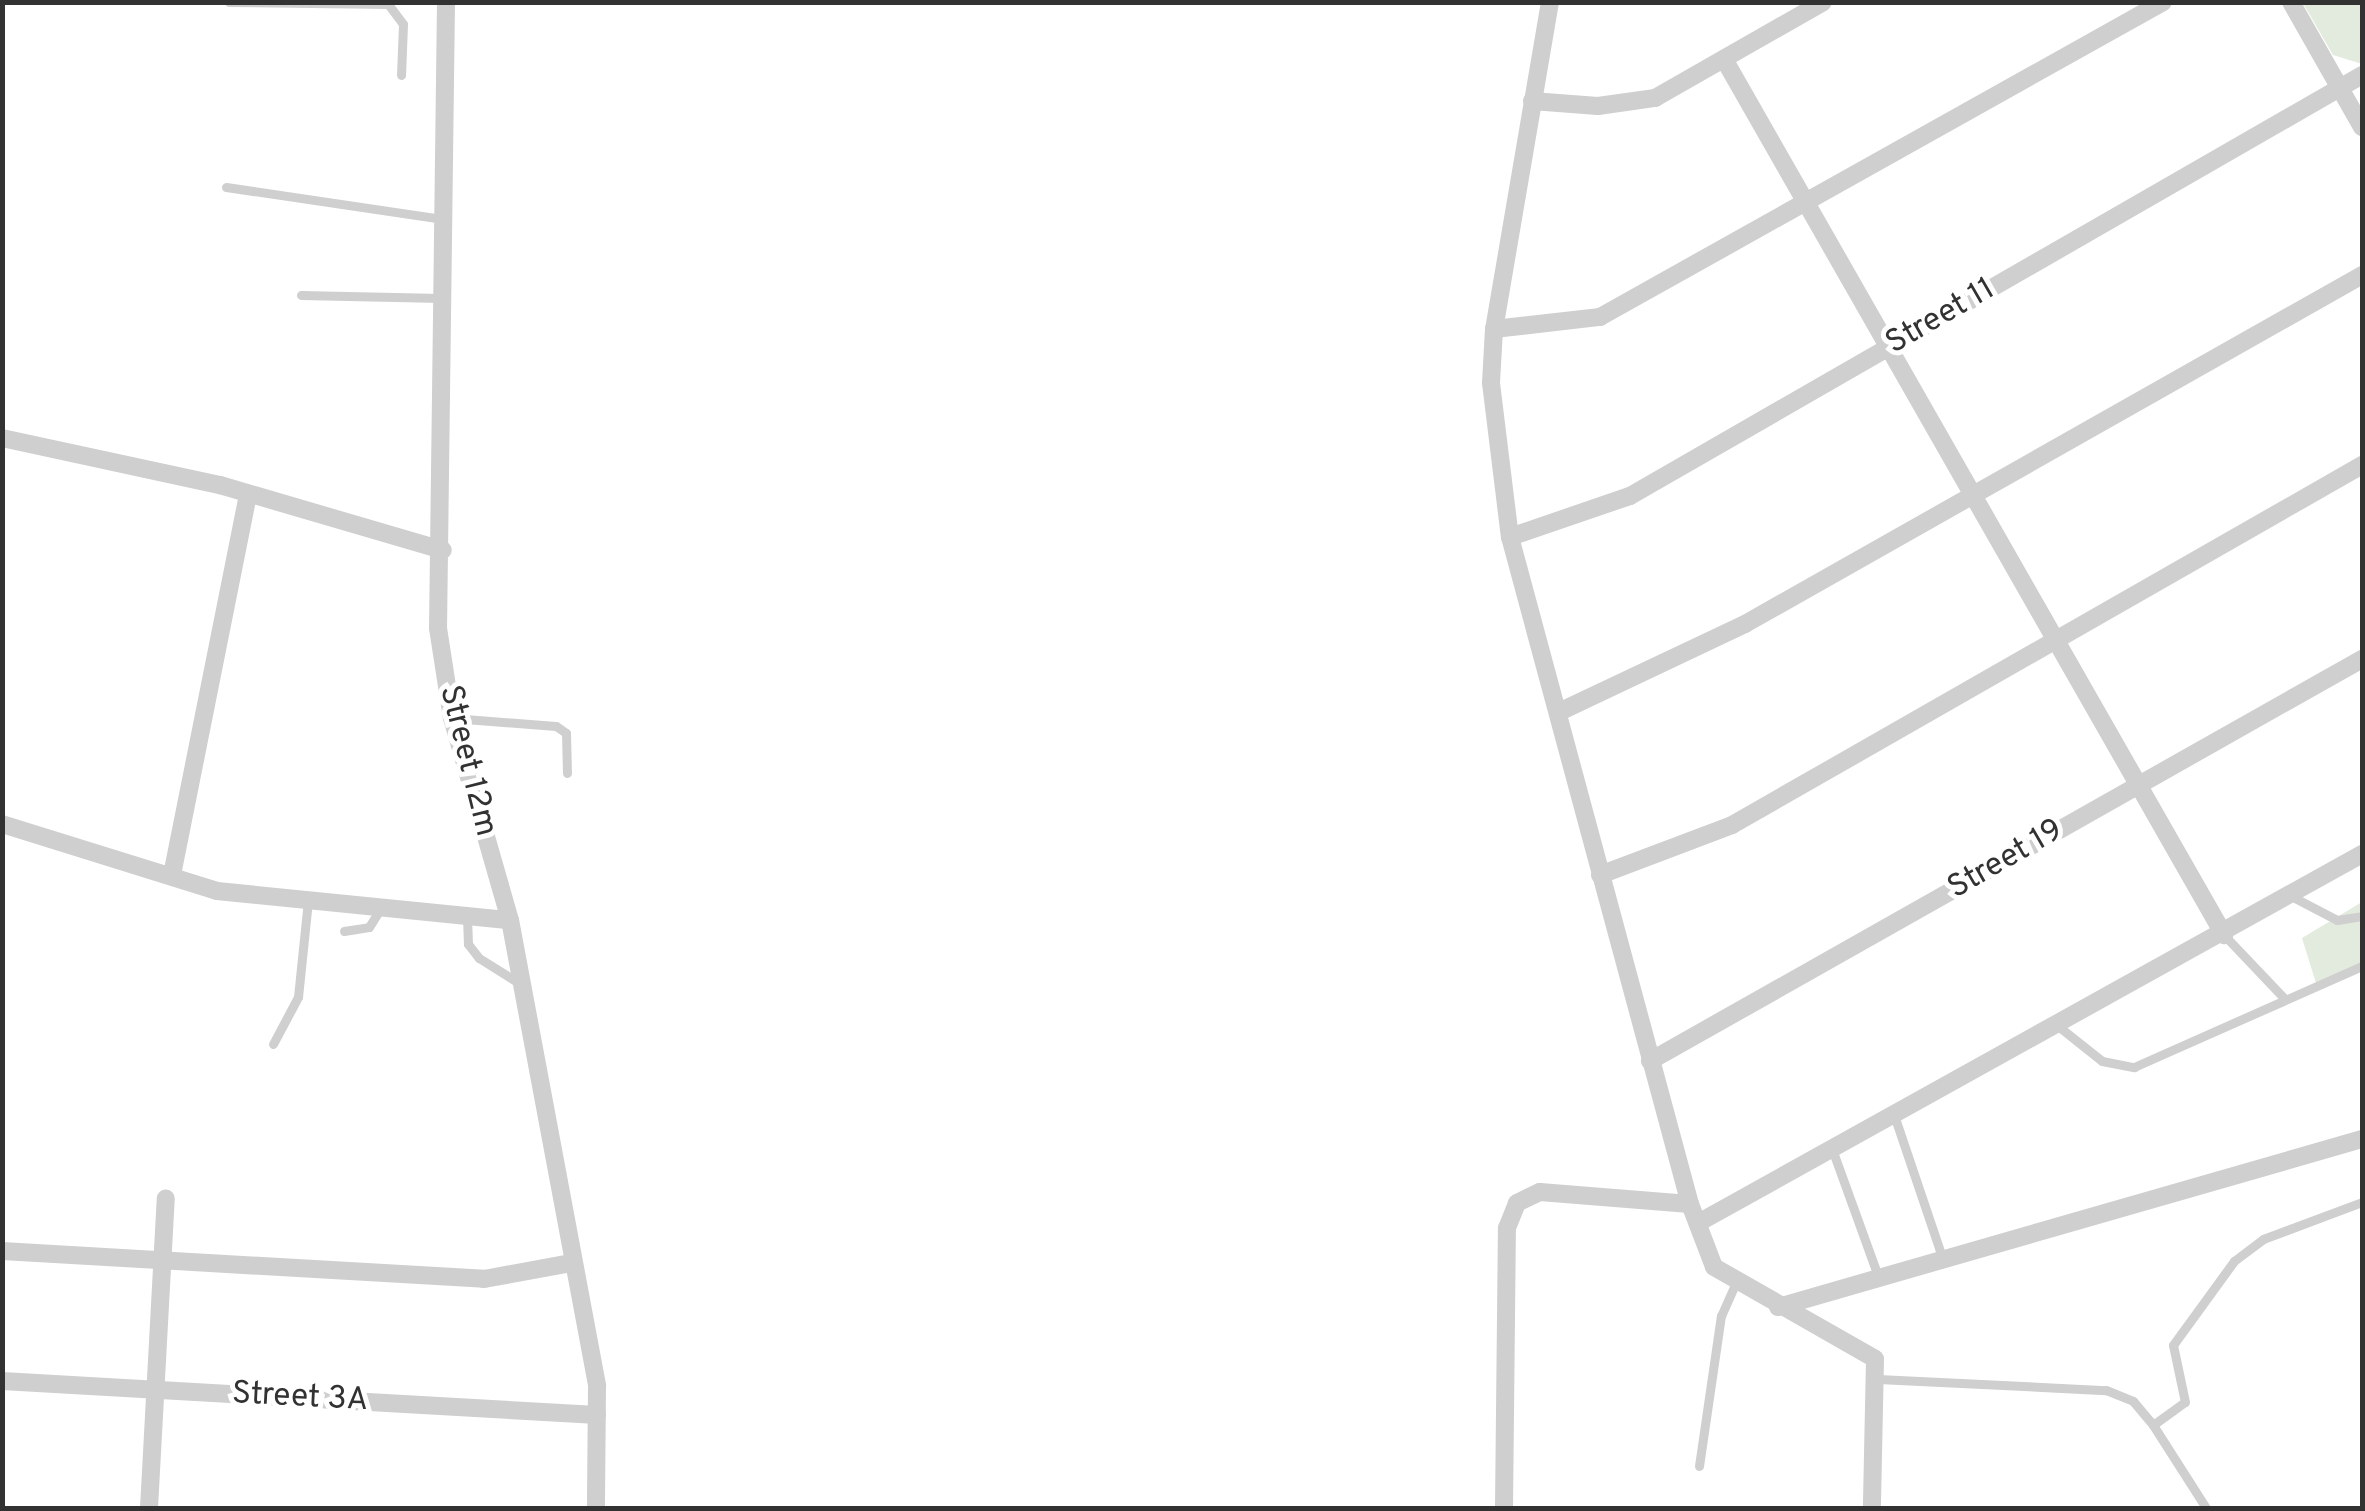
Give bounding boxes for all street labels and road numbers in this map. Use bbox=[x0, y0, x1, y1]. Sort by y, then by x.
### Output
street label: Street 11 bbox=[1880, 271, 2002, 363]
street label: Street 12m bbox=[430, 682, 504, 840]
street label: Street 19 bbox=[1942, 812, 2070, 908]
street label: Street 3A bbox=[231, 1375, 369, 1421]

